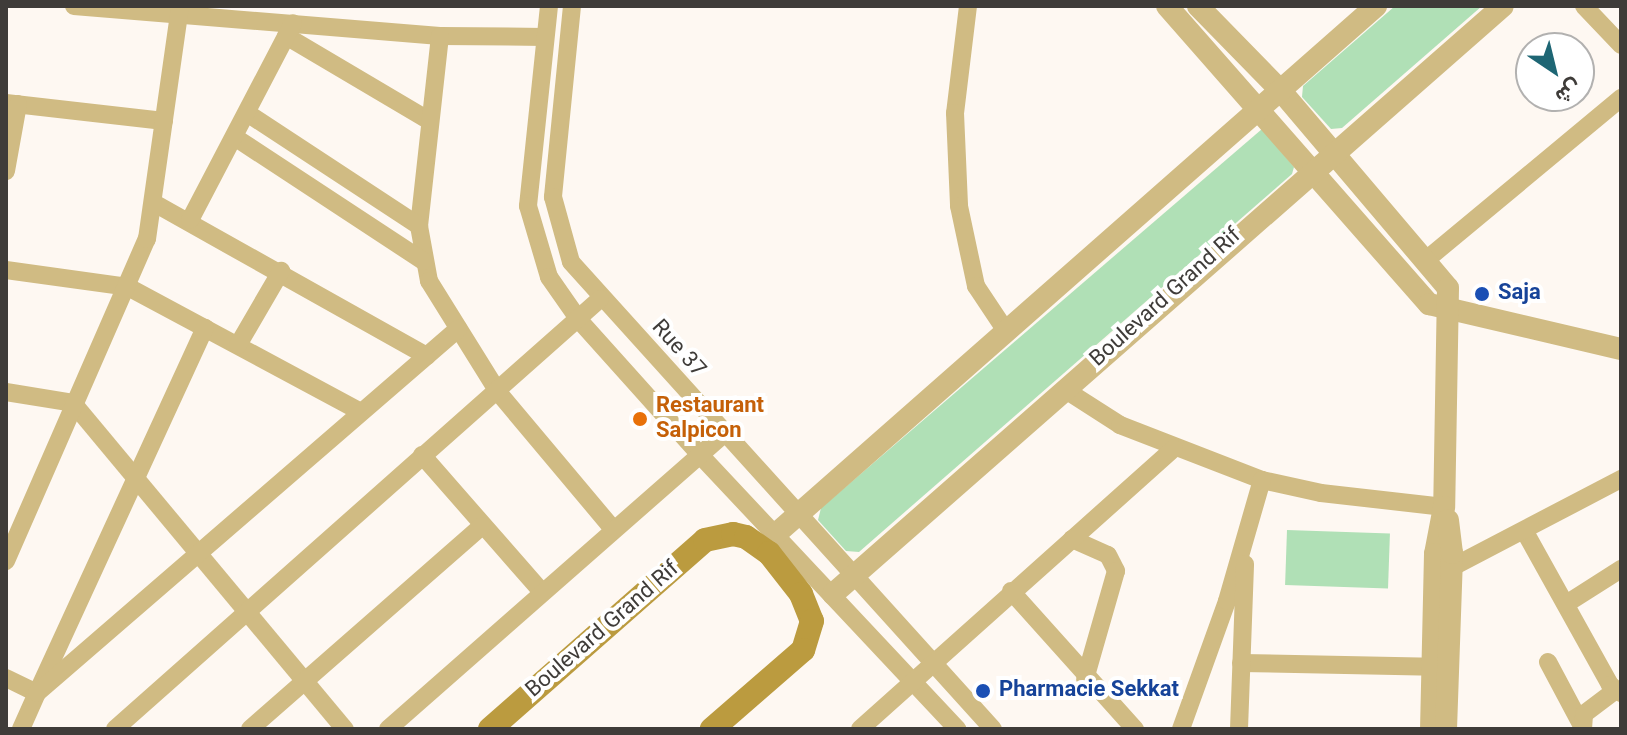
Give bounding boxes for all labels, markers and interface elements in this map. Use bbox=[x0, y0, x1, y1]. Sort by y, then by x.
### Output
north arrow bbox=[1515, 32, 1595, 112]
text: ش bbox=[1547, 69, 1589, 112]
street label: Boulevard Grand Rif bbox=[1085, 223, 1247, 373]
place label: Saja bbox=[1498, 281, 1541, 307]
marker: Saja bbox=[1473, 285, 1491, 303]
street label: Rue 37 bbox=[645, 315, 711, 383]
place label: Restaurant Salpicon bbox=[656, 393, 764, 444]
marker: Restaurant Salpicon bbox=[631, 410, 649, 428]
street label: Boulevard Grand Rif bbox=[521, 556, 685, 704]
place label: Pharmacie Sekkat bbox=[999, 678, 1179, 704]
marker: Pharmacie Sekkat bbox=[974, 682, 992, 700]

